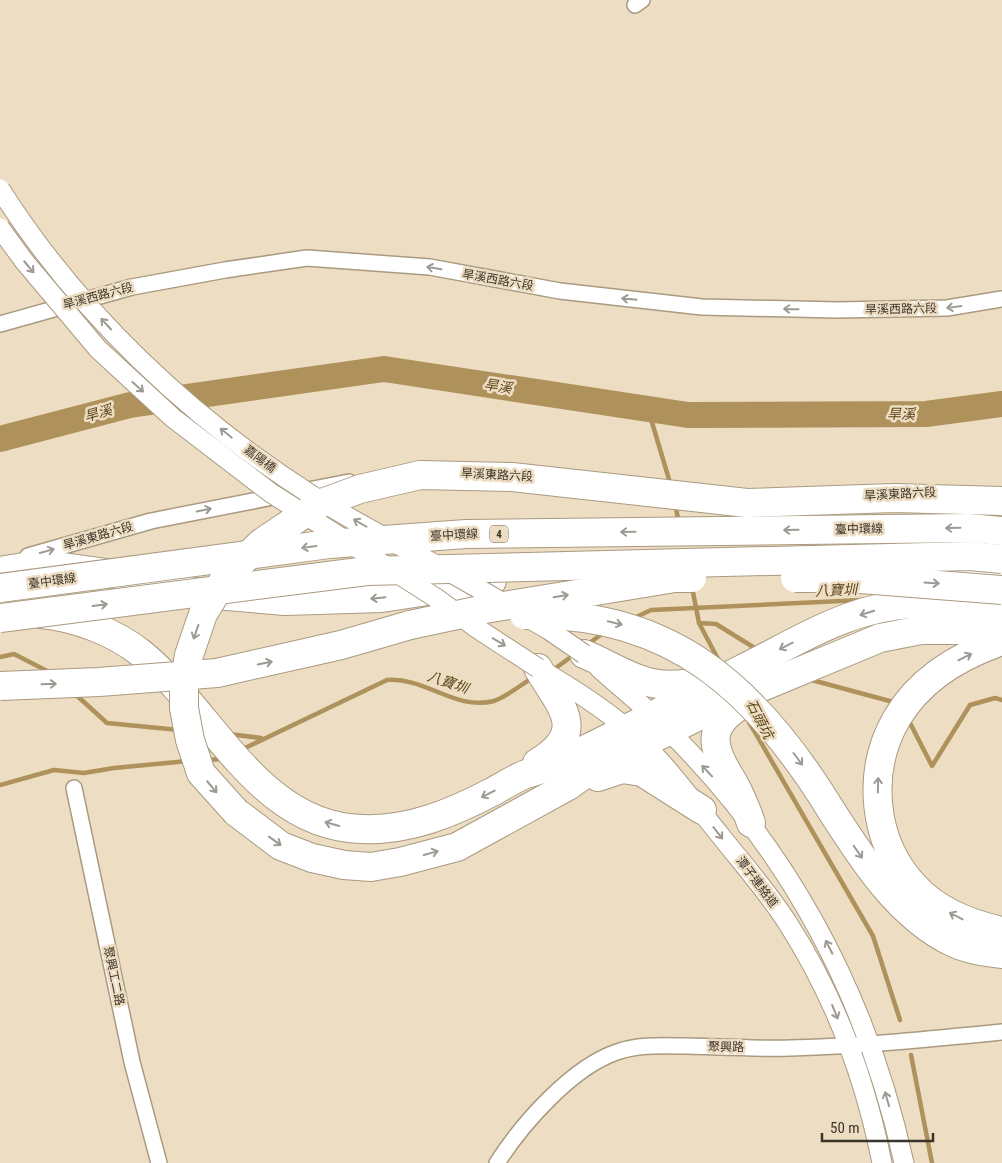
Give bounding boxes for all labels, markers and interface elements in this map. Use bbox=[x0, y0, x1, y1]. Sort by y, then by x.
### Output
one-way arrow bbox=[23, 260, 34, 273]
one-way arrow bbox=[427, 263, 443, 273]
street label: 旱溪西路六段 bbox=[461, 267, 535, 293]
street label: 旱溪西路六段 bbox=[61, 280, 135, 312]
one-way arrow bbox=[622, 294, 638, 304]
street label: 旱溪西路六段 bbox=[865, 301, 937, 317]
one-way arrow bbox=[946, 302, 962, 312]
one-way arrow bbox=[784, 304, 800, 314]
one-way arrow bbox=[100, 317, 112, 330]
water label: 旱溪 bbox=[483, 376, 515, 396]
one-way arrow bbox=[132, 381, 145, 393]
water label: 旱溪 bbox=[82, 401, 116, 424]
water label: 旱溪 bbox=[887, 406, 917, 422]
one-way arrow bbox=[220, 427, 233, 438]
street label: 嘉陽橋 bbox=[241, 443, 279, 475]
street label: 旱溪東路六段 bbox=[461, 466, 533, 484]
street label: 旱溪東路六段 bbox=[864, 485, 936, 503]
one-way arrow bbox=[196, 504, 212, 514]
one-way arrow bbox=[354, 518, 368, 528]
street label: 旱溪東路六段 bbox=[61, 519, 135, 553]
street label: 臺中環線 bbox=[835, 522, 883, 536]
one-way arrow bbox=[946, 523, 962, 533]
one-way arrow bbox=[783, 525, 800, 535]
road number: 4 bbox=[490, 526, 508, 542]
street label: 臺中環線 bbox=[430, 527, 478, 543]
one-way arrow bbox=[621, 527, 637, 537]
one-way arrow bbox=[301, 542, 317, 552]
one-way arrow bbox=[39, 545, 55, 555]
street label: 臺中環線 bbox=[27, 571, 77, 591]
one-way arrow bbox=[924, 579, 940, 588]
water label: 八寶圳 bbox=[815, 581, 859, 599]
one-way arrow bbox=[553, 591, 569, 601]
one-way arrow bbox=[371, 593, 387, 603]
one-way arrow bbox=[92, 600, 108, 610]
one-way arrow bbox=[859, 609, 875, 619]
one-way arrow bbox=[607, 619, 623, 629]
one-way arrow bbox=[191, 624, 200, 640]
one-way arrow bbox=[491, 638, 505, 648]
one-way arrow bbox=[779, 642, 794, 651]
one-way arrow bbox=[957, 652, 972, 661]
one-way arrow bbox=[256, 657, 272, 667]
water label: 八寶圳 bbox=[426, 668, 472, 697]
one-way arrow bbox=[40, 679, 56, 689]
water label: 石頭坑 bbox=[743, 697, 778, 743]
one-way arrow bbox=[793, 752, 803, 766]
one-way arrow bbox=[701, 765, 713, 777]
one-way arrow bbox=[873, 777, 883, 794]
one-way arrow bbox=[207, 781, 218, 794]
one-way arrow bbox=[481, 790, 496, 799]
one-way arrow bbox=[325, 818, 341, 828]
one-way arrow bbox=[713, 826, 724, 839]
one-way arrow bbox=[268, 836, 282, 846]
one-way arrow bbox=[853, 844, 863, 858]
one-way arrow bbox=[423, 848, 439, 858]
street label: 潭子連絡道 bbox=[733, 854, 781, 910]
one-way arrow bbox=[949, 911, 964, 920]
one-way arrow bbox=[824, 940, 834, 955]
street label: 聚興工二路 bbox=[101, 945, 127, 1007]
one-way arrow bbox=[831, 1004, 840, 1019]
street label: 聚興路 bbox=[708, 1040, 744, 1054]
one-way arrow bbox=[882, 1091, 891, 1107]
scale bar bbox=[822, 1110, 933, 1142]
text: 50 m bbox=[830, 1119, 860, 1137]

